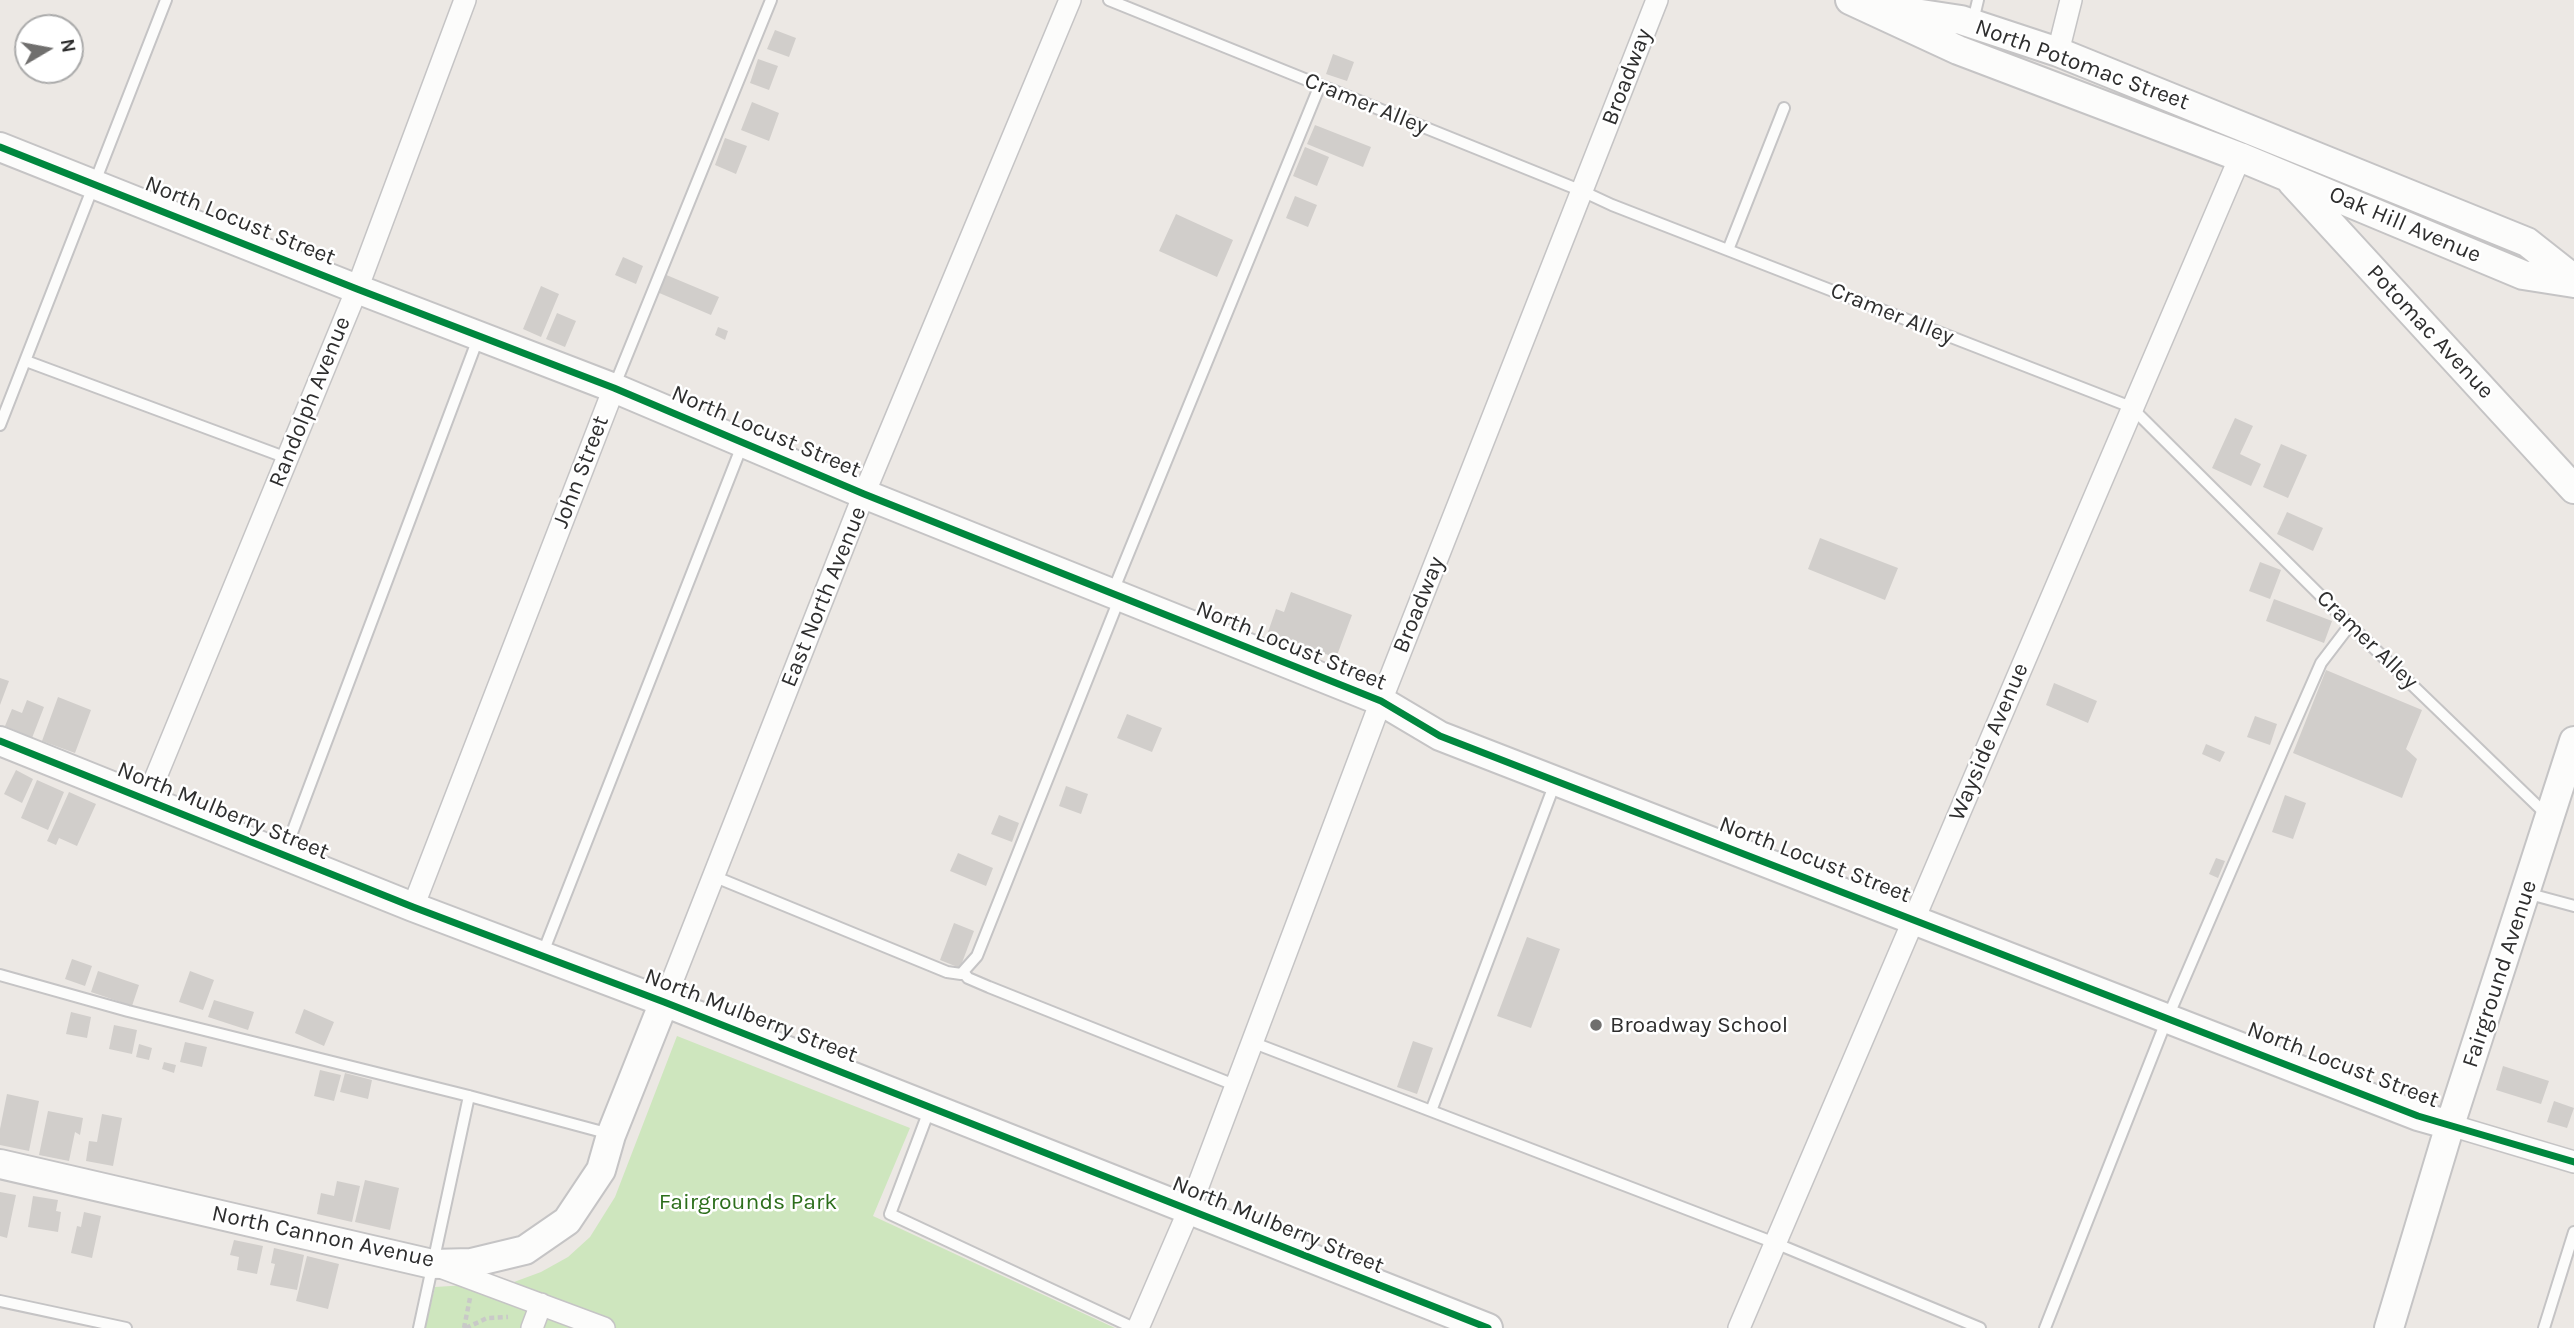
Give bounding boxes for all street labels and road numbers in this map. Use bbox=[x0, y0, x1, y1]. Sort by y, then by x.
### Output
street label: North Potomac Street bbox=[1971, 13, 2193, 117]
street label: Broadway bbox=[1596, 25, 1658, 129]
street label: Cramer Alley bbox=[1300, 67, 1432, 141]
street label: North Locust Street bbox=[141, 170, 339, 272]
street label: Oak Hill Avenue bbox=[2325, 181, 2485, 269]
street label: Potomac Avenue bbox=[2361, 259, 2499, 405]
street label: Cramer Alley bbox=[1826, 277, 1958, 351]
street label: Randolph Avenue bbox=[263, 313, 357, 491]
street label: North Locust Street bbox=[667, 380, 865, 484]
street label: John Street bbox=[547, 412, 615, 532]
street label: East North Avenue bbox=[775, 503, 873, 691]
street label: Broadway bbox=[1387, 553, 1451, 657]
street label: Cramer Alley bbox=[2310, 585, 2424, 695]
street label: North Locust Street bbox=[1192, 595, 1390, 697]
street label: Wayside Avenue bbox=[1943, 659, 2035, 825]
street label: North Mulberry Street bbox=[113, 756, 333, 866]
street label: North Locust Street bbox=[1715, 811, 1915, 909]
street label: Fairground Avenue bbox=[2457, 877, 2543, 1071]
street label: North Mulberry Street bbox=[641, 963, 861, 1069]
street label: North Locust Street bbox=[2243, 1016, 2443, 1114]
street label: North Mulberry Street bbox=[1168, 1170, 1388, 1280]
street label: North Cannon Avenue bbox=[209, 1200, 437, 1274]

